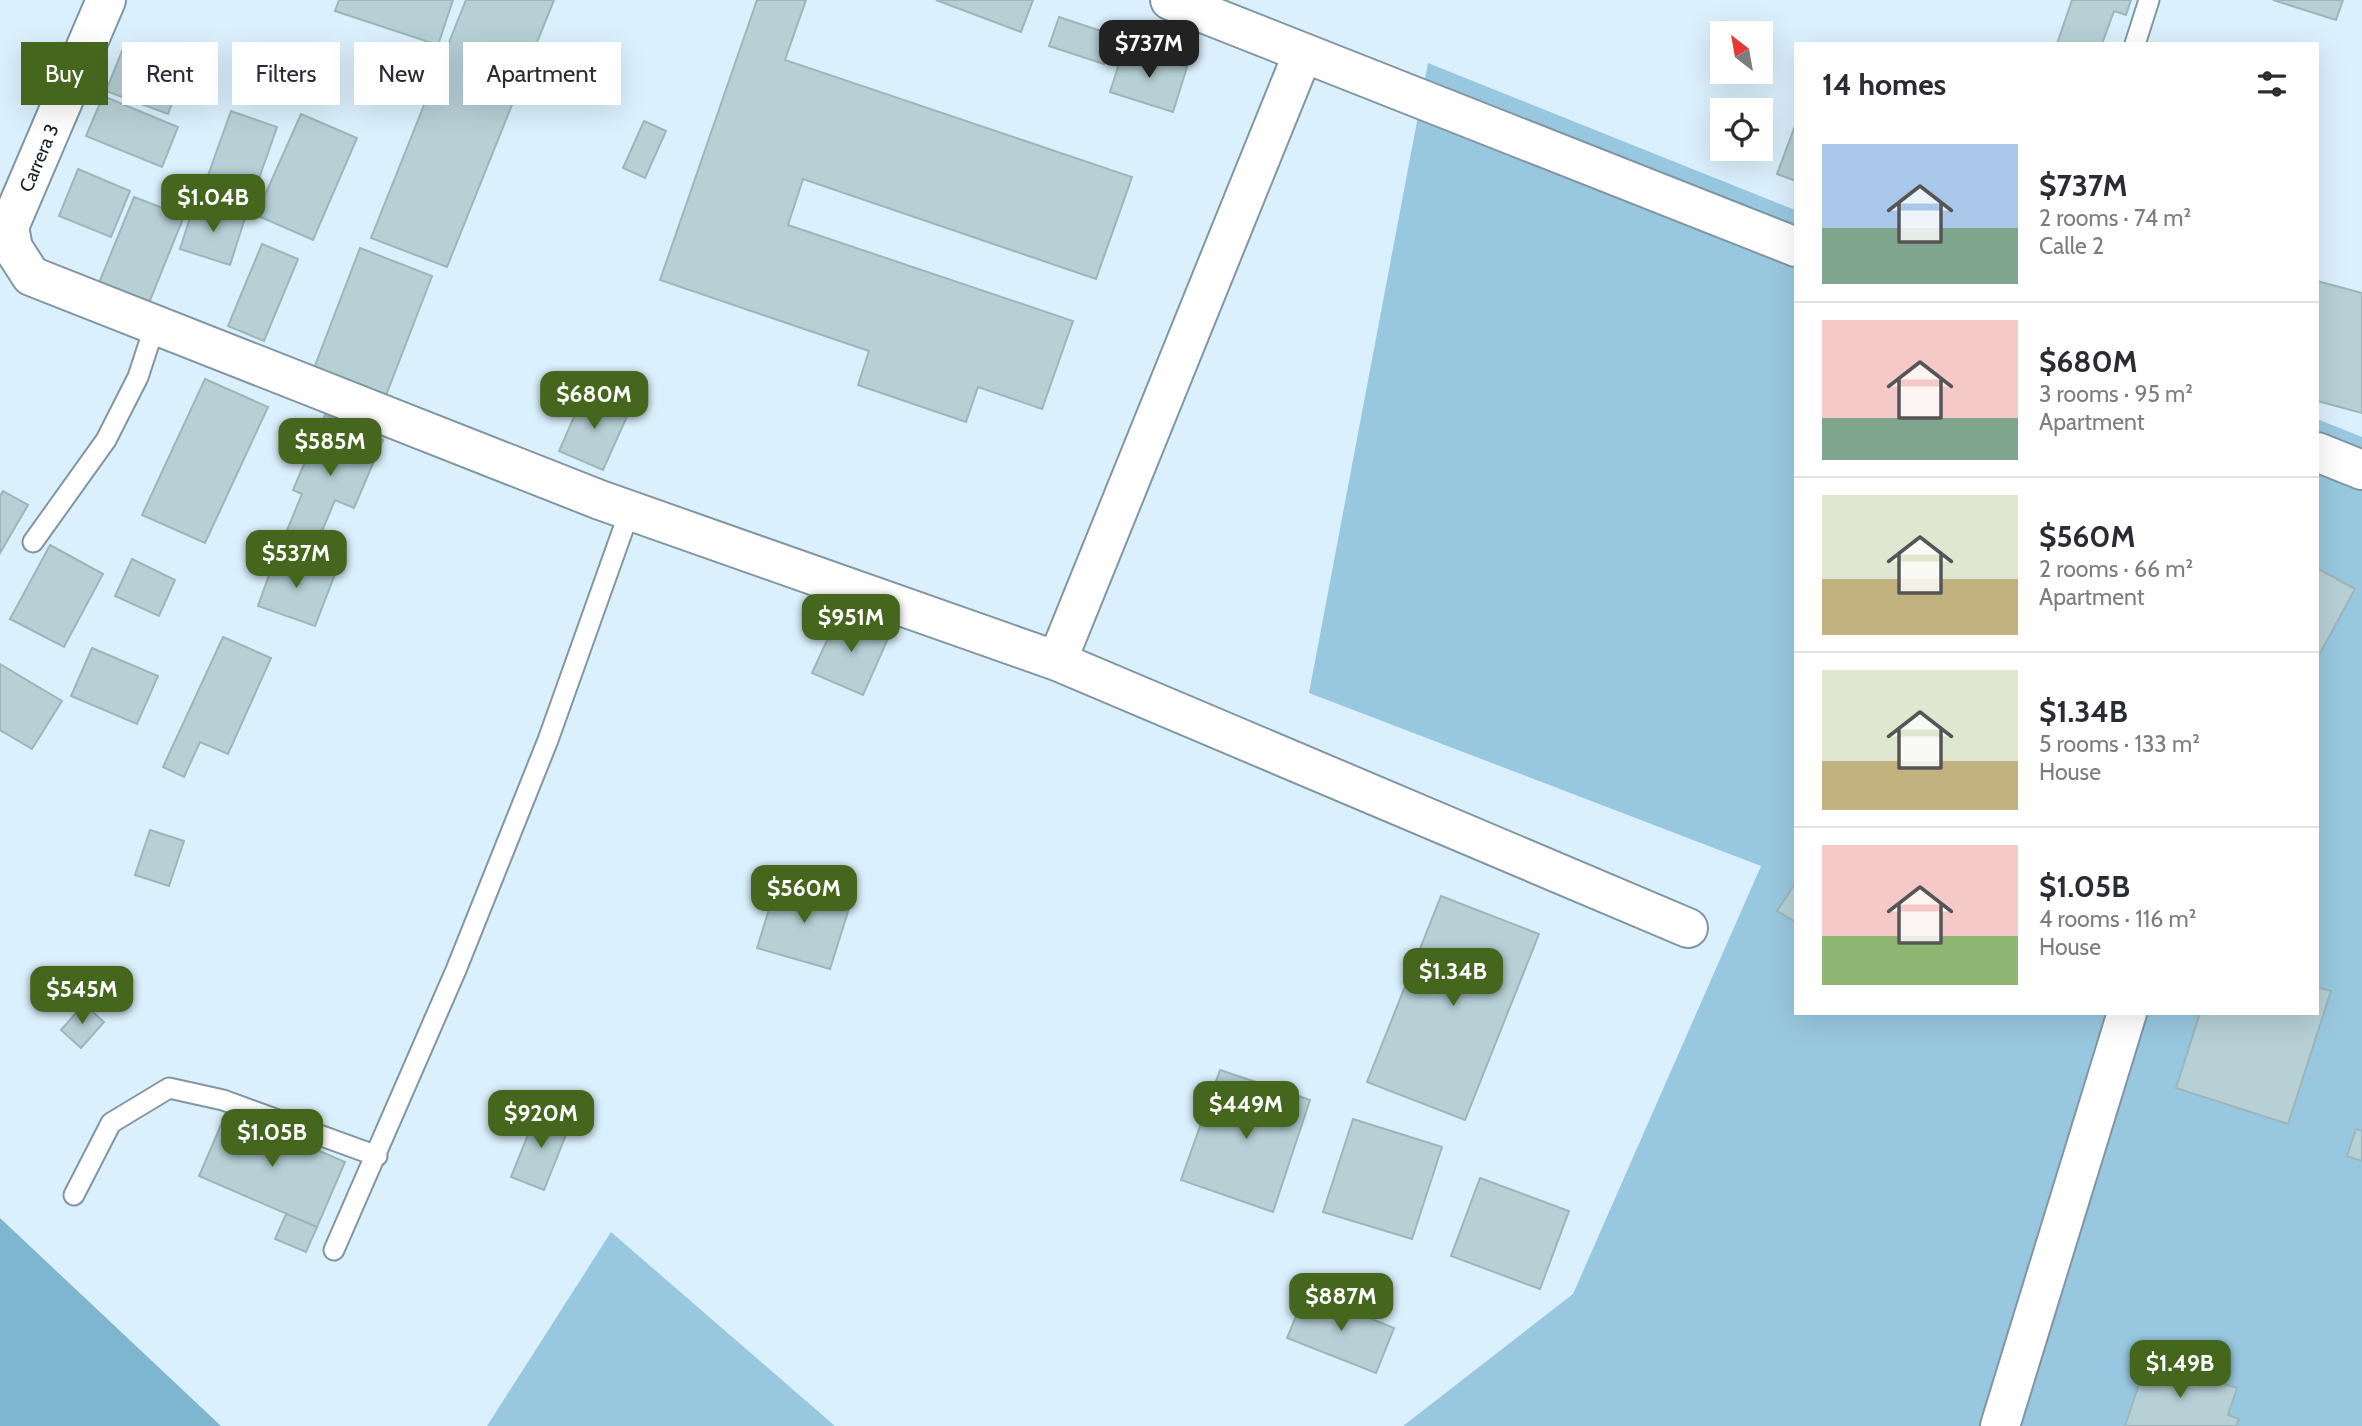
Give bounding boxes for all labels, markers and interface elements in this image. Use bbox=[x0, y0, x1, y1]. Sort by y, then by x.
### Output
pin: $737M bbox=[1100, 20, 1198, 80]
north arrow bbox=[1710, 21, 1773, 84]
map controls bbox=[1710, 21, 1773, 161]
text: $737M bbox=[1115, 29, 1183, 57]
chip: Buy bbox=[21, 42, 108, 105]
chip: Rent bbox=[122, 42, 218, 105]
chip: Filters bbox=[232, 42, 340, 105]
chip: New bbox=[354, 42, 449, 105]
chip: Apartment bbox=[463, 42, 621, 105]
icon: filters bbox=[2253, 65, 2291, 103]
text: 14 homes bbox=[1822, 66, 1946, 103]
button: locate bbox=[1710, 98, 1773, 161]
street label: Carrera 3 bbox=[14, 120, 64, 196]
text: $737M bbox=[2039, 167, 2128, 204]
icon: home bbox=[1878, 172, 1962, 256]
pin: $1.04B bbox=[156, 174, 270, 234]
text: $1.04B bbox=[177, 183, 249, 211]
text: 2 rooms · 74 m² bbox=[2039, 204, 2191, 232]
text: Calle 2 bbox=[2039, 232, 2104, 260]
text: $680M bbox=[2039, 343, 2138, 380]
icon: home bbox=[1878, 348, 1962, 432]
pin: $680M bbox=[545, 372, 643, 431]
text: $680M bbox=[556, 380, 632, 408]
text: 3 rooms · 95 m² bbox=[2039, 380, 2193, 408]
text: Apartment bbox=[2039, 408, 2144, 436]
pin: $585M bbox=[281, 419, 379, 478]
text: $585M bbox=[294, 427, 366, 455]
text: $560M bbox=[2039, 518, 2136, 555]
icon: home bbox=[1878, 523, 1962, 607]
pin: $537M bbox=[247, 530, 345, 590]
text: $537M bbox=[262, 539, 330, 567]
text: 2 rooms · 66 m² bbox=[2039, 555, 2193, 583]
text: Apartment bbox=[2039, 583, 2144, 611]
pin: $951M bbox=[802, 594, 900, 654]
text: $951M bbox=[818, 603, 884, 631]
text: $1.34B bbox=[2039, 693, 2128, 730]
icon: home bbox=[1878, 698, 1962, 782]
text: 5 rooms · 133 m² bbox=[2039, 730, 2200, 758]
text: House bbox=[2039, 758, 2101, 786]
pin: $560M bbox=[755, 866, 853, 925]
text: $1.05B bbox=[2039, 868, 2130, 905]
icon: home bbox=[1878, 873, 1962, 957]
text: $560M bbox=[767, 874, 841, 902]
text: 4 rooms · 116 m² bbox=[2039, 905, 2196, 933]
text: House bbox=[2039, 933, 2101, 961]
pin: $1.34B bbox=[1396, 948, 1510, 1008]
text: $1.34B bbox=[1419, 957, 1487, 985]
pin: $545M bbox=[33, 967, 131, 1026]
text: $545M bbox=[46, 975, 118, 1003]
pin: $449M bbox=[1197, 1082, 1295, 1141]
pin: $920M bbox=[492, 1090, 590, 1150]
text: $449M bbox=[1209, 1090, 1283, 1118]
text: $920M bbox=[504, 1099, 578, 1127]
pin: $1.05B bbox=[215, 1110, 329, 1169]
text: $1.05B bbox=[237, 1118, 307, 1146]
pin: $887M bbox=[1292, 1274, 1390, 1333]
text: $887M bbox=[1305, 1282, 1377, 1310]
pin: $1.49B bbox=[2123, 1340, 2237, 1400]
text: $1.49B bbox=[2146, 1349, 2214, 1377]

